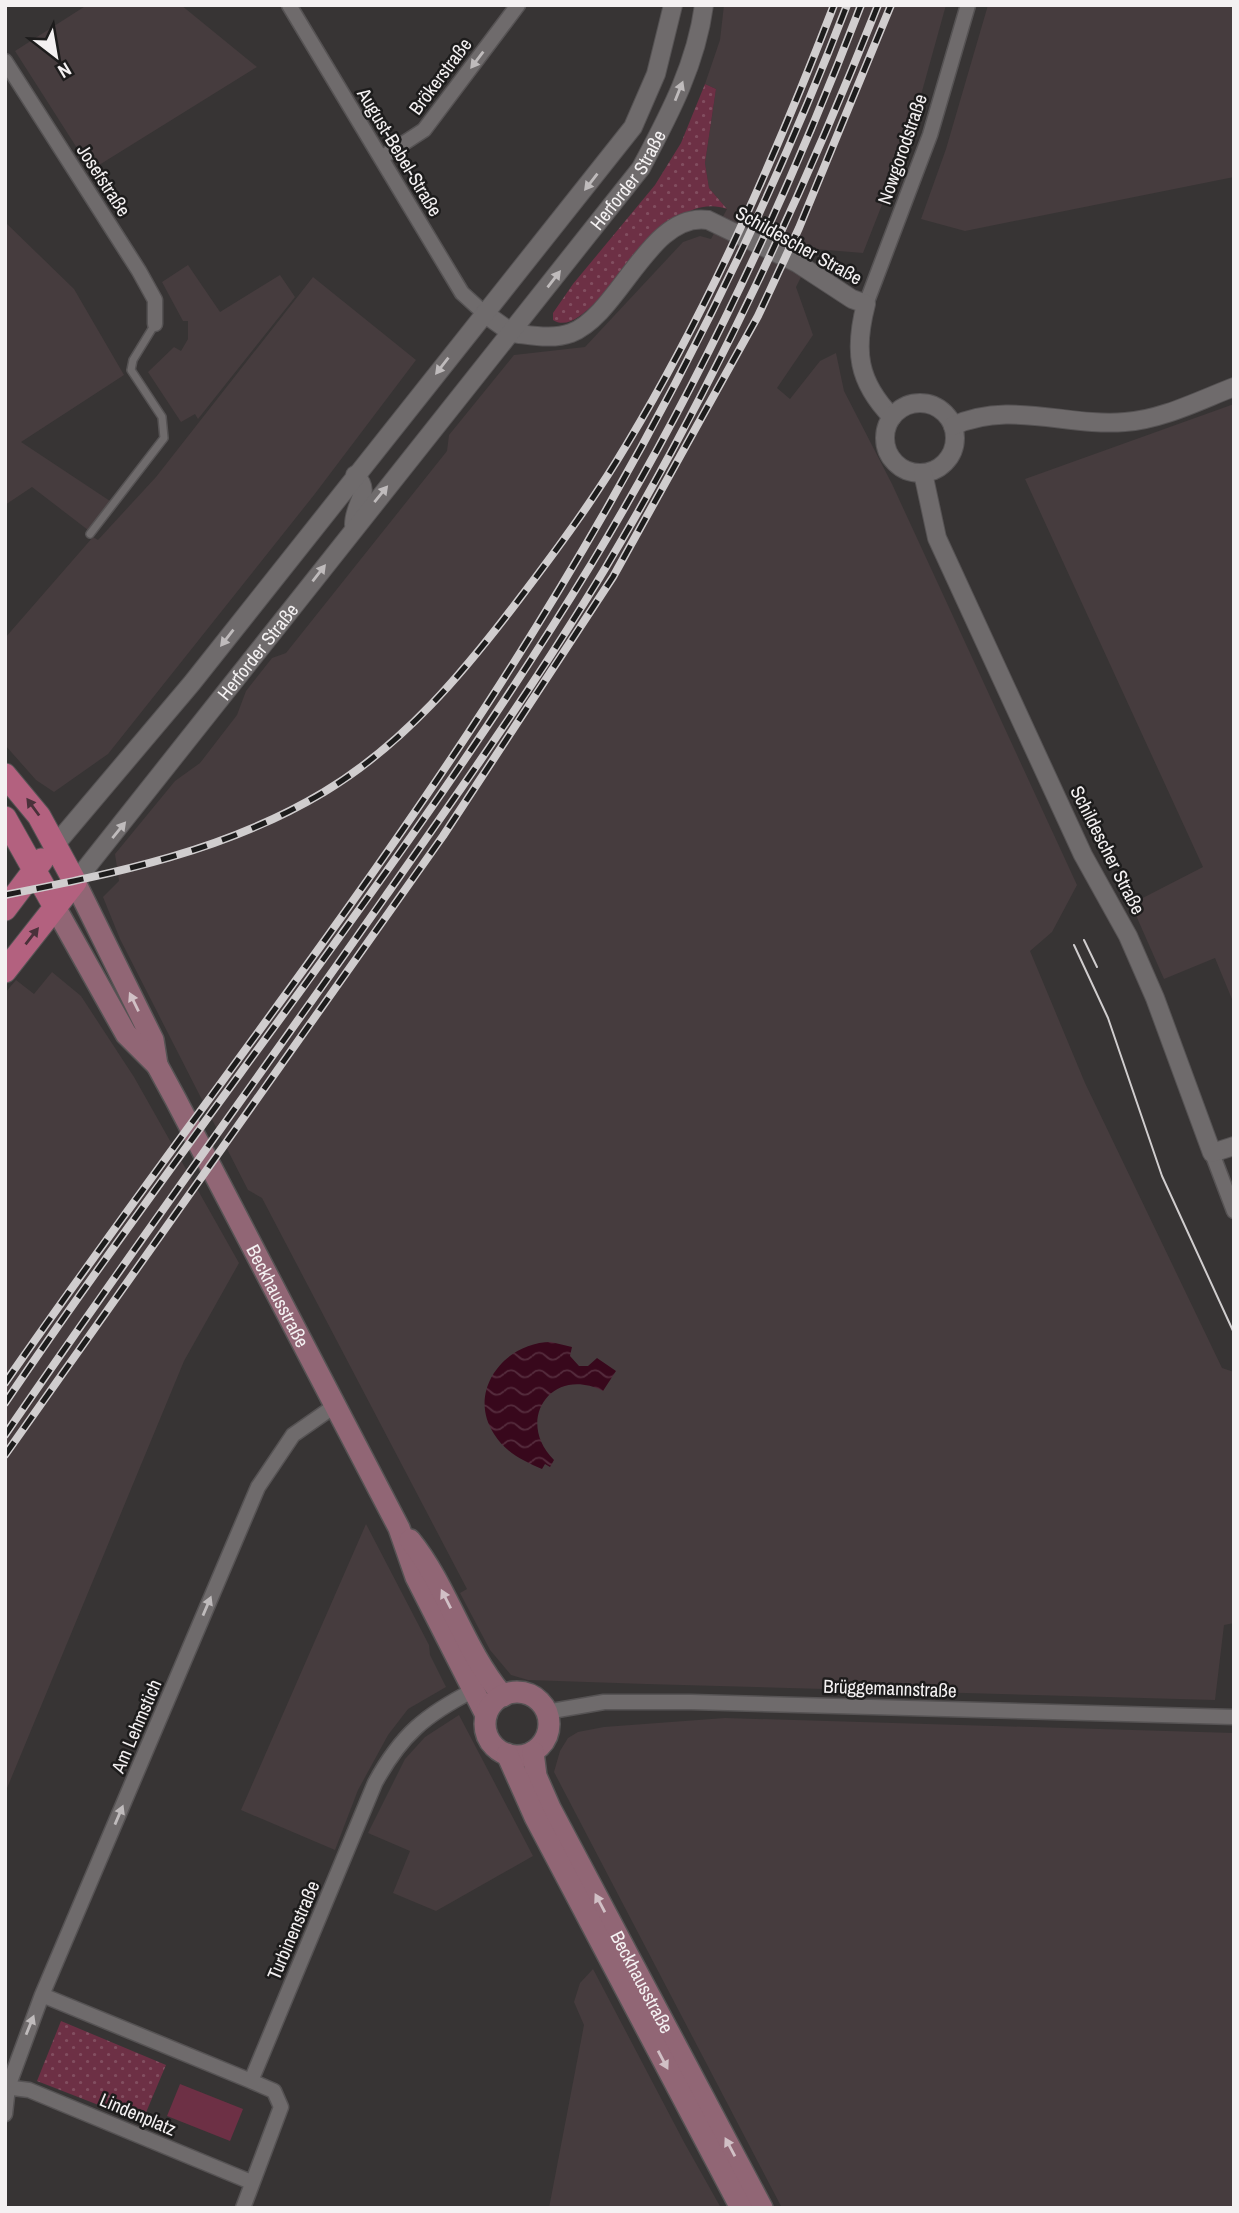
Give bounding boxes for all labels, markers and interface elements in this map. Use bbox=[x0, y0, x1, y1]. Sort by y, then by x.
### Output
north arrow bbox=[21, 21, 91, 91]
street label: Brökerstraße bbox=[403, 32, 477, 120]
one-way arrow bbox=[470, 51, 484, 69]
text: N bbox=[53, 57, 76, 85]
one-way arrow bbox=[674, 80, 685, 101]
street label: August-Bebel-Straße bbox=[351, 82, 449, 221]
street label: Nowgorodstraße bbox=[871, 90, 933, 208]
street label: Herforder Straße bbox=[584, 125, 672, 235]
street label: Josefstraße bbox=[71, 139, 137, 221]
one-way arrow bbox=[585, 173, 599, 191]
street label: Schildescher Straße bbox=[731, 199, 867, 291]
one-way arrow bbox=[546, 271, 561, 289]
one-way arrow bbox=[434, 356, 449, 374]
one-way arrow bbox=[374, 486, 389, 504]
one-way arrow bbox=[311, 565, 326, 583]
street label: Herforder Straße bbox=[211, 598, 304, 706]
one-way arrow bbox=[221, 629, 235, 647]
street label: Schildescher Straße bbox=[1064, 781, 1152, 919]
one-way arrow bbox=[26, 798, 40, 817]
one-way arrow bbox=[111, 822, 126, 839]
one-way arrow bbox=[25, 928, 40, 946]
one-way arrow bbox=[128, 991, 140, 1011]
street label: Beckhausstraße bbox=[240, 1240, 316, 1352]
one-way arrow bbox=[440, 1589, 451, 1609]
one-way arrow bbox=[202, 1595, 213, 1616]
street label: Brüggemannstraße bbox=[823, 1673, 957, 1703]
street label: Am Lehmstich bbox=[104, 1675, 167, 1778]
one-way arrow bbox=[113, 1805, 124, 1826]
street label: Turbinenstraße bbox=[260, 1877, 326, 1983]
one-way arrow bbox=[595, 1893, 606, 1913]
street label: Beckhausstraße bbox=[604, 1926, 680, 2038]
one-way arrow bbox=[25, 2014, 36, 2035]
one-way arrow bbox=[657, 2050, 669, 2070]
street label: Lindenplatz bbox=[96, 2086, 180, 2142]
one-way arrow bbox=[724, 2138, 736, 2157]

